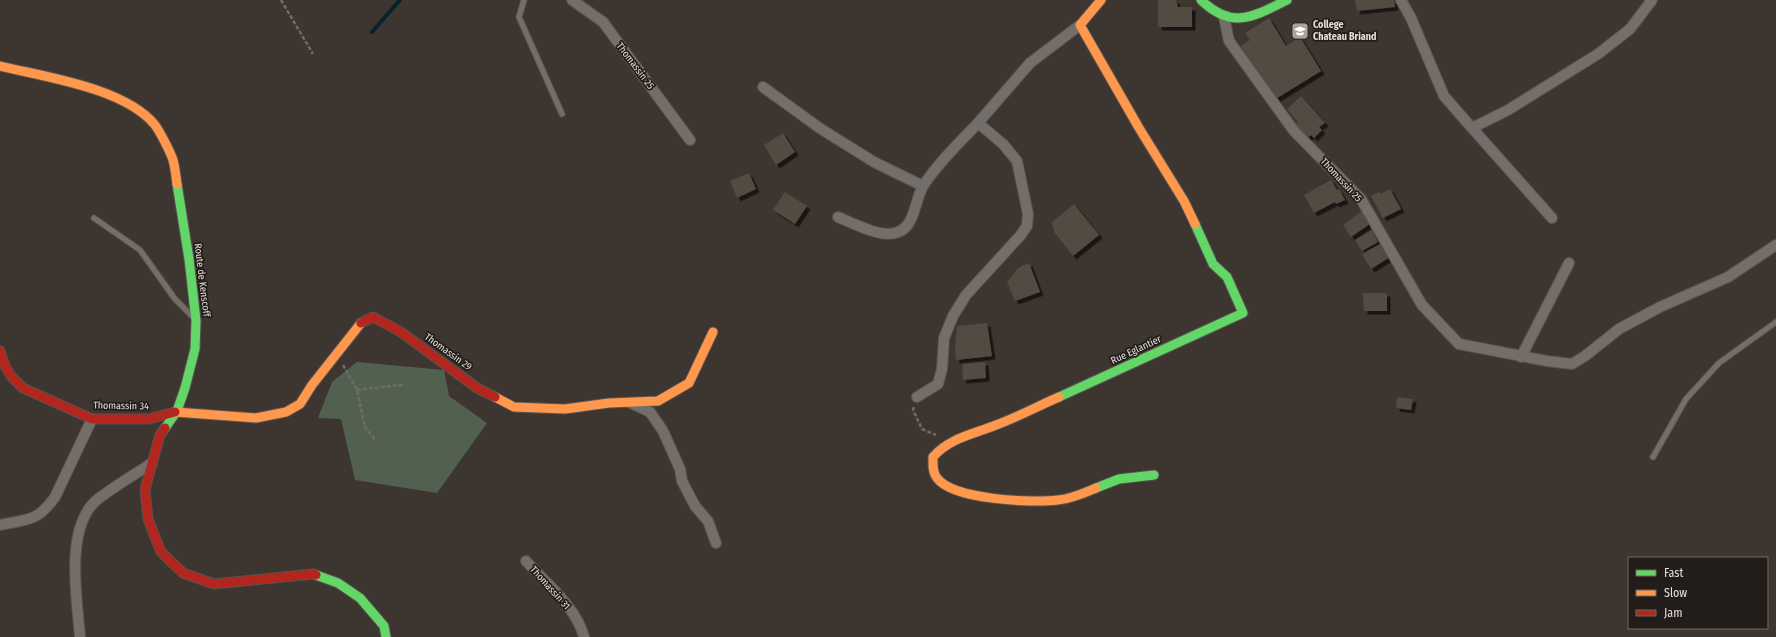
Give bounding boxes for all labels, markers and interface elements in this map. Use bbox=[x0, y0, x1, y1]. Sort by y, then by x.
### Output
place label: College Chateau Briand bbox=[1313, 19, 1376, 43]
school or university icon: College Chateau Briand bbox=[1290, 21, 1310, 41]
street label: Thomassin 25 bbox=[614, 40, 657, 92]
street label: Thomassin 25 bbox=[1318, 156, 1365, 205]
street label: Route de Kenscoff bbox=[192, 243, 213, 318]
street label: Thomassin 29 bbox=[422, 331, 474, 373]
street label: Rue Eglantier bbox=[1109, 333, 1164, 367]
street label: Thomassin 34 bbox=[93, 400, 149, 412]
legend bbox=[1628, 557, 1768, 629]
street label: Thomassin 31 bbox=[527, 564, 573, 612]
text: Fast bbox=[1664, 566, 1683, 580]
text: Slow bbox=[1664, 586, 1687, 600]
text: Jam bbox=[1664, 606, 1682, 620]

